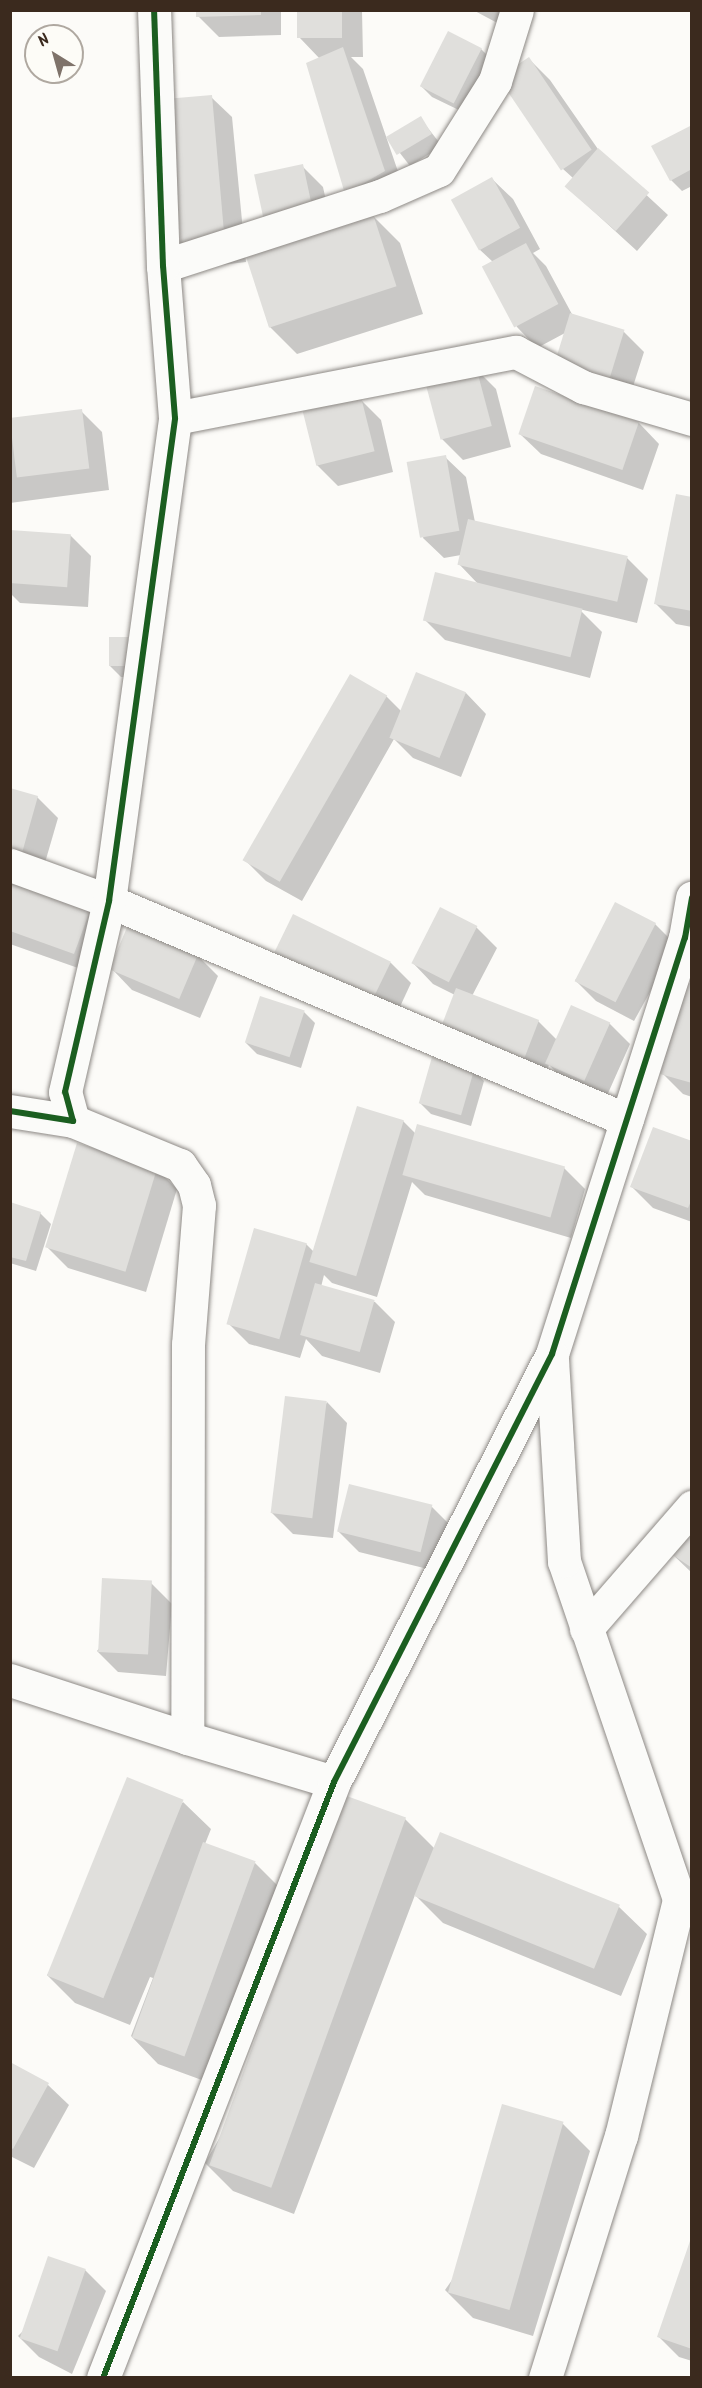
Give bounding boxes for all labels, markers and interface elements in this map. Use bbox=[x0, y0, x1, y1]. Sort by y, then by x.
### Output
north arrow bbox=[24, 24, 84, 84]
text: N bbox=[33, 28, 56, 54]

